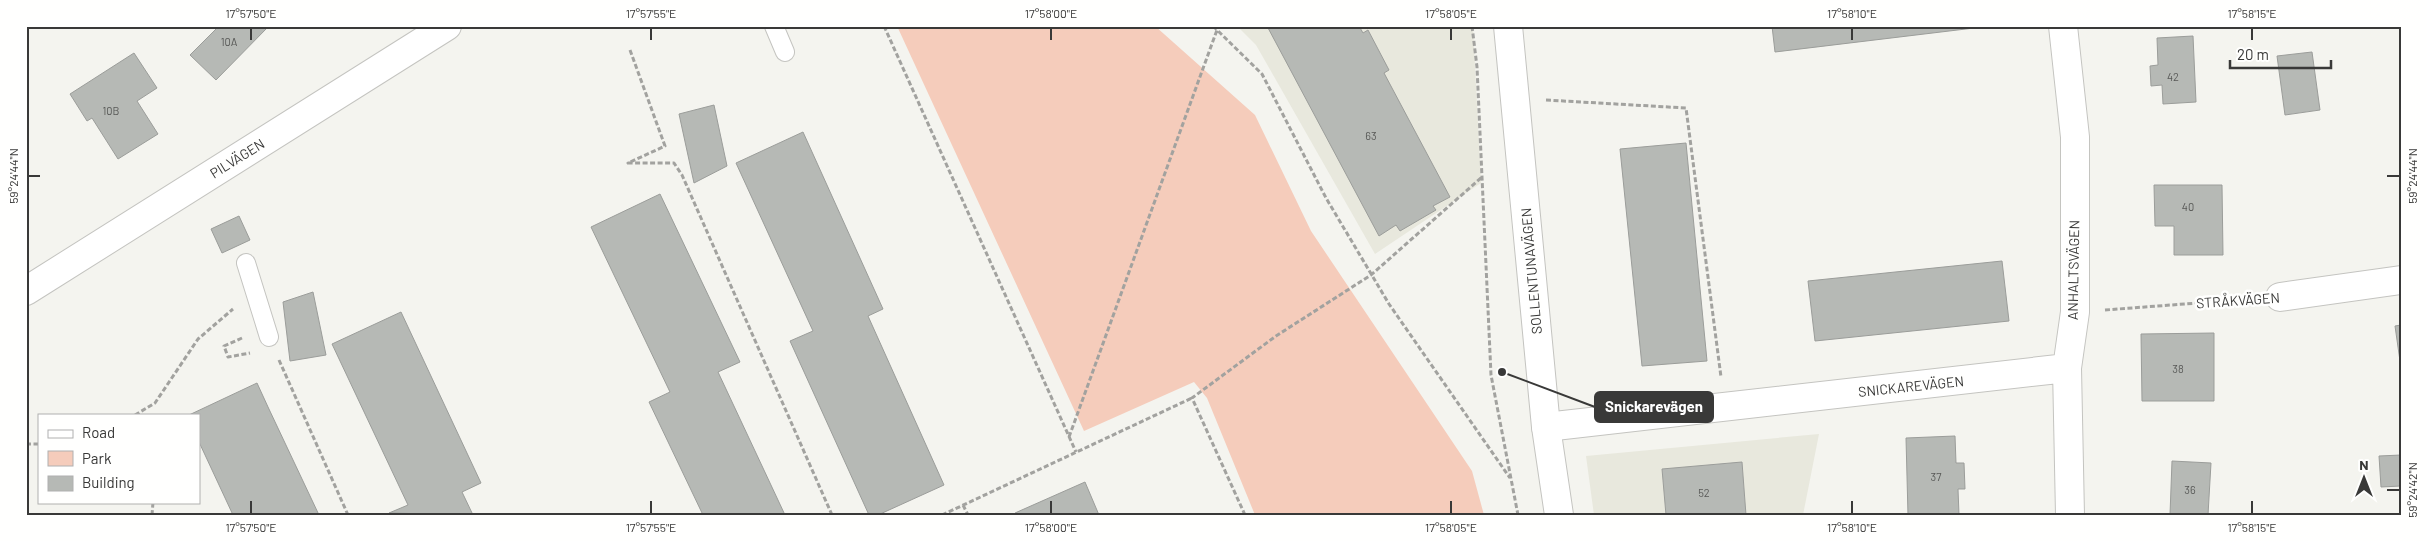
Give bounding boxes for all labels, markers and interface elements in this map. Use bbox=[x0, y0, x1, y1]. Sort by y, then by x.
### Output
text: 17°57'50"E bbox=[225, 6, 277, 20]
text: 17°57'55"E bbox=[626, 6, 676, 20]
text: 17°58'00"E bbox=[1025, 6, 1077, 20]
text: 17°58'05"E bbox=[1425, 6, 1477, 20]
text: 17°58'10"E bbox=[1827, 6, 1877, 20]
text: 17°58'15"E bbox=[2227, 6, 2277, 20]
house number: 10A bbox=[221, 35, 238, 48]
scale bar bbox=[2230, 38, 2331, 70]
text: 20 m bbox=[2237, 45, 2269, 63]
house number: 42 bbox=[2167, 70, 2179, 83]
house number: 10B bbox=[103, 104, 120, 117]
house number: 63 bbox=[1365, 129, 1377, 142]
street label: PILVÄGEN bbox=[207, 135, 267, 181]
text: 59°24'44"N bbox=[6, 148, 20, 204]
text: 59°24'44"N bbox=[2405, 148, 2419, 204]
house number: 40 bbox=[2182, 200, 2194, 213]
street label: SOLLENTUNAVÄGEN bbox=[1517, 207, 1545, 335]
street label: ANHALTSVÄGEN bbox=[2064, 220, 2082, 320]
street label: STRÅKVÄGEN bbox=[2196, 289, 2280, 311]
house number: 38 bbox=[2172, 362, 2184, 375]
street label: SNICKAREVÄGEN bbox=[1857, 372, 1965, 400]
callout: Snickarevägen bbox=[1595, 392, 1713, 422]
text: Snickarevägen bbox=[1605, 397, 1703, 415]
legend bbox=[38, 414, 200, 504]
text: Road bbox=[82, 423, 115, 441]
text: Park bbox=[82, 449, 112, 467]
north arrow bbox=[2340, 454, 2390, 504]
text: N bbox=[2359, 456, 2369, 473]
text: 59°24'42"N bbox=[2405, 462, 2419, 518]
house number: 37 bbox=[1931, 470, 1941, 483]
text: Building bbox=[82, 473, 135, 491]
house number: 36 bbox=[2184, 483, 2196, 496]
house number: 52 bbox=[1698, 486, 1710, 499]
text: 17°57'50"E bbox=[225, 520, 277, 534]
text: 17°57'55"E bbox=[626, 520, 676, 534]
text: 17°58'00"E bbox=[1025, 520, 1077, 534]
text: 17°58'05"E bbox=[1425, 520, 1477, 534]
text: 17°58'10"E bbox=[1827, 520, 1877, 534]
text: 17°58'15"E bbox=[2227, 520, 2277, 534]

